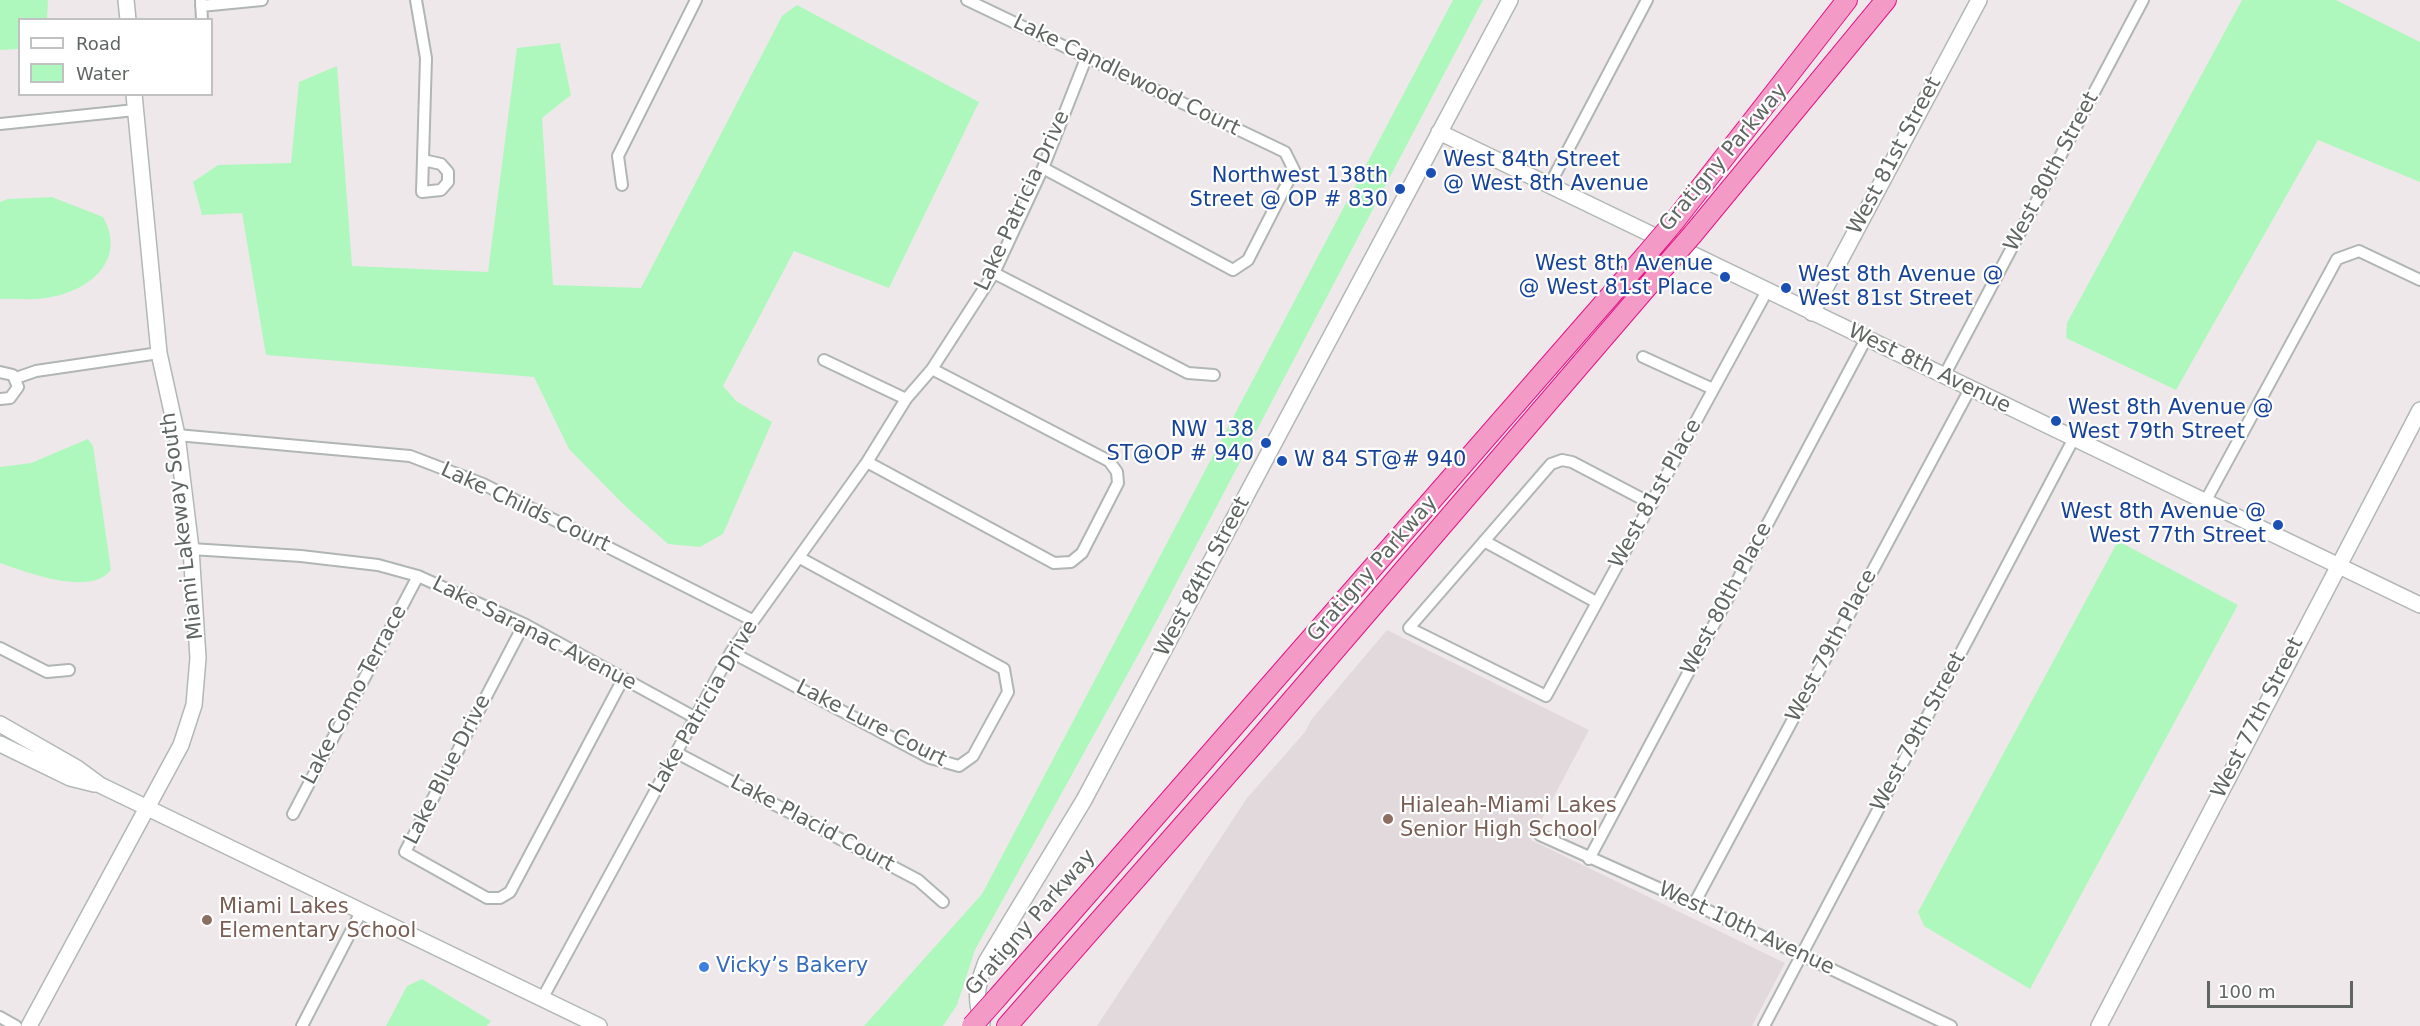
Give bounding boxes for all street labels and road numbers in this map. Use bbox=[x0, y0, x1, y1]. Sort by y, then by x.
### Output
street label: Lake Candlewood Court bbox=[1009, 10, 1243, 142]
street label: West 81st Street bbox=[1843, 73, 1947, 239]
street label: Gratigny Parkway bbox=[1655, 79, 1793, 237]
street label: West 80th Street bbox=[1999, 88, 2105, 256]
street label: Lake Patricia Drive bbox=[970, 107, 1076, 295]
street label: West 8th Avenue bbox=[1844, 319, 2014, 419]
street label: Miami Lakeway South bbox=[157, 411, 209, 641]
street label: West 81st Place bbox=[1605, 415, 1707, 573]
street label: Lake Childs Court bbox=[436, 458, 614, 558]
street label: Gratigny Parkway bbox=[1303, 491, 1443, 647]
street label: West 84th Street bbox=[1150, 493, 1256, 661]
street label: West 80th Place bbox=[1676, 518, 1778, 680]
street label: West 79th Place bbox=[1781, 565, 1883, 727]
street label: Lake Saranac Avenue bbox=[428, 572, 640, 696]
street label: Lake Como Terrace bbox=[297, 601, 413, 789]
street label: Lake Patricia Drive bbox=[644, 616, 764, 798]
street label: West 77th Street bbox=[2207, 633, 2309, 803]
street label: West 79th Street bbox=[1866, 648, 1972, 816]
street label: Lake Lure Court bbox=[791, 675, 951, 773]
street label: Lake Blue Drive bbox=[399, 691, 497, 849]
street label: Lake Placid Court bbox=[726, 770, 898, 878]
street label: Gratigny Parkway bbox=[961, 845, 1101, 1001]
street label: West 10th Avenue bbox=[1654, 877, 1838, 981]

